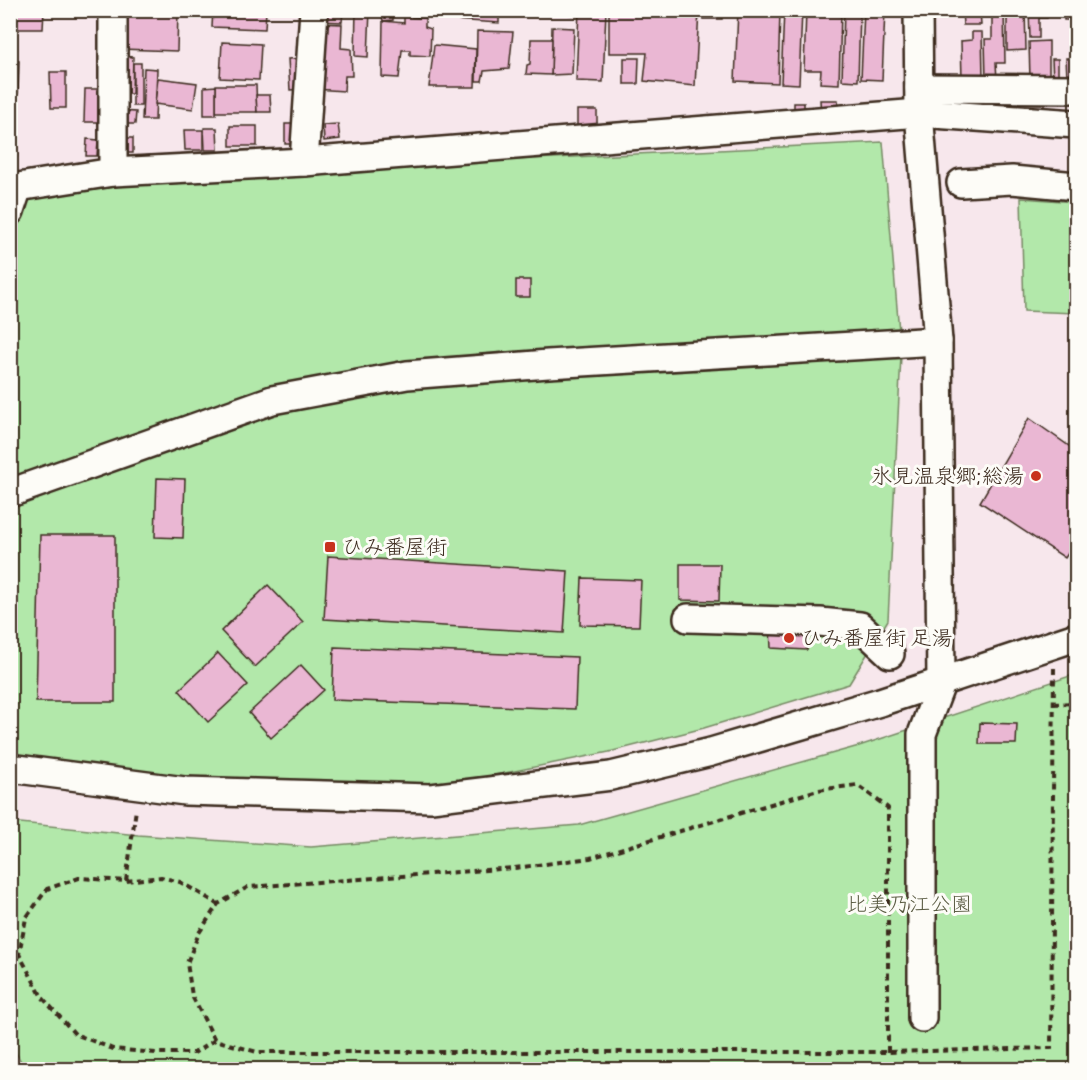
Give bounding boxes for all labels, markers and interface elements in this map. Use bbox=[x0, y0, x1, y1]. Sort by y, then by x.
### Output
place label: 氷見温泉郷;総湯 bbox=[871, 463, 1024, 490]
marker: 氷見温泉郷;総湯 bbox=[1029, 469, 1043, 483]
place label: ひみ番屋街 bbox=[342, 534, 447, 561]
marker: ひみ番屋街 bbox=[323, 540, 337, 554]
place label: ひみ番屋街 足湯 bbox=[801, 625, 953, 652]
marker: ひみ番屋街 足湯 bbox=[782, 631, 796, 645]
park label: 比美乃江公園 bbox=[846, 891, 972, 918]

